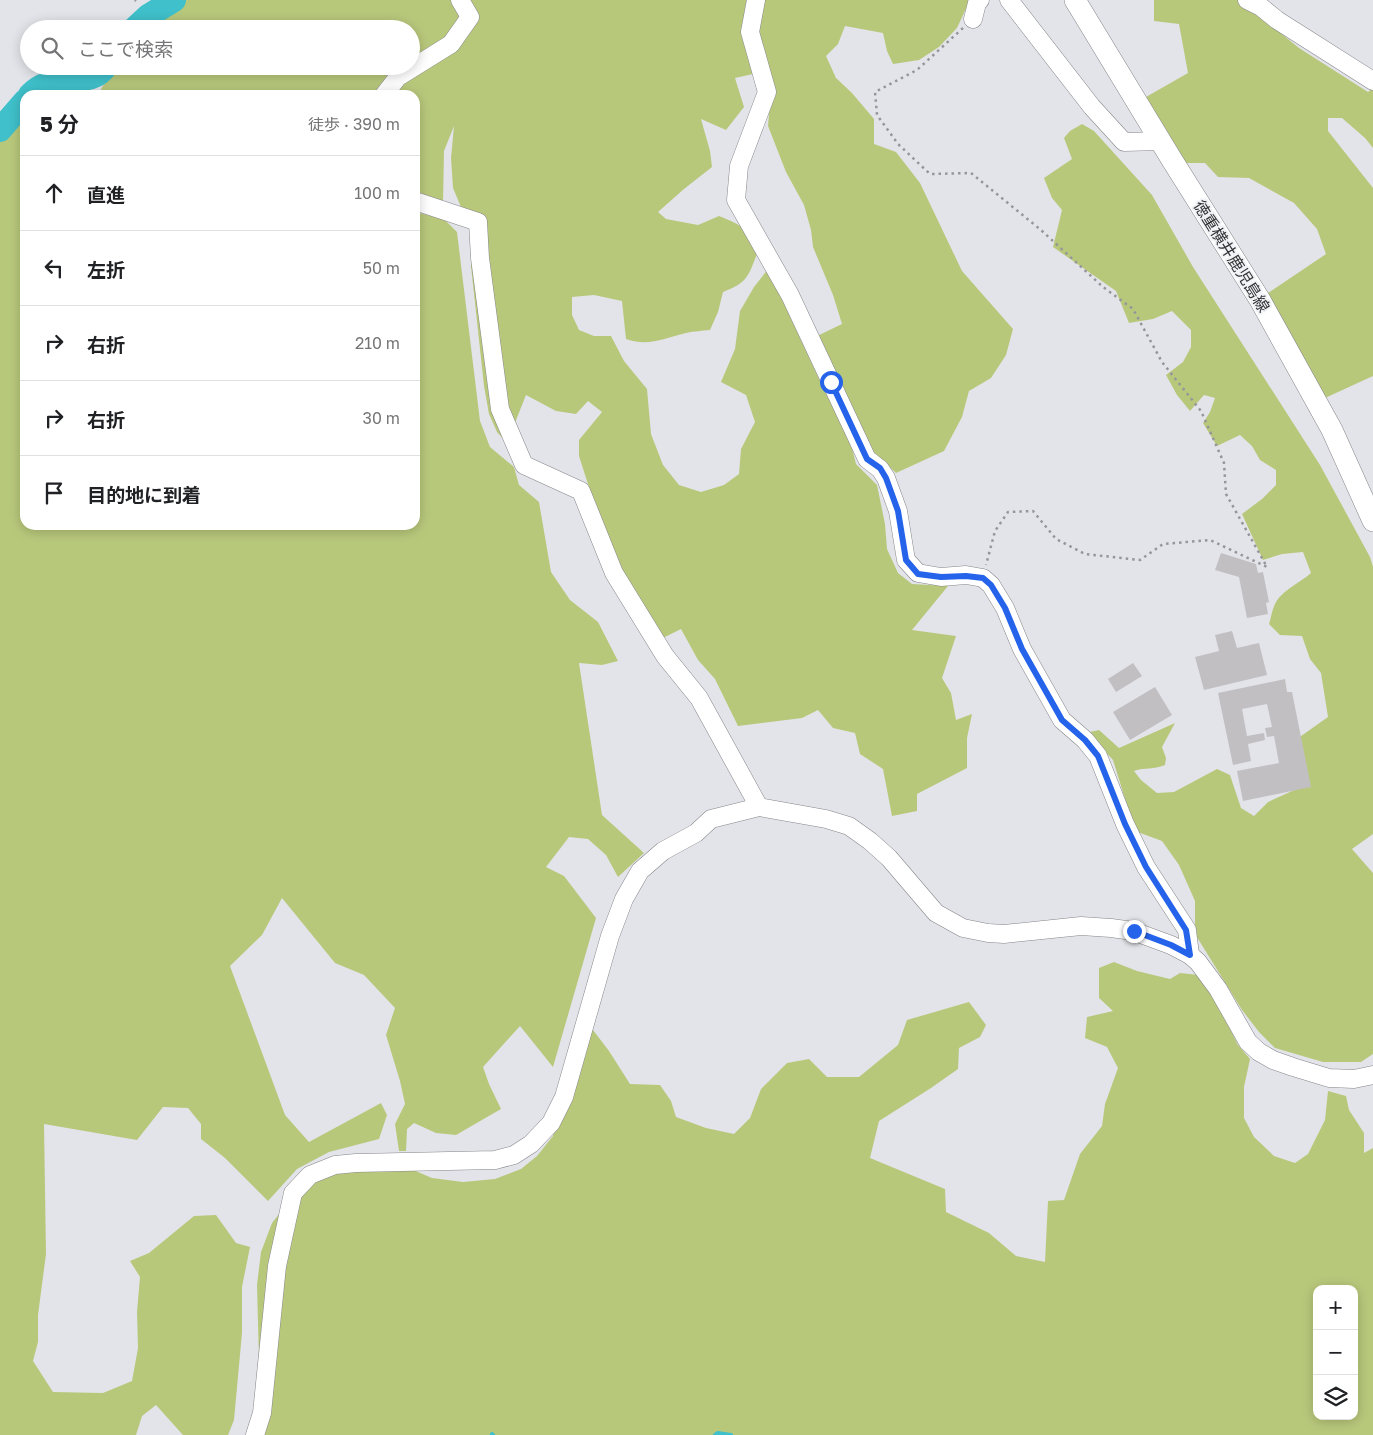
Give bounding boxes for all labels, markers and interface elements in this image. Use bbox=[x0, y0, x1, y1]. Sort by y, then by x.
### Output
search box bbox=[20, 20, 420, 75]
icon: search bbox=[38, 34, 66, 62]
text: ここで検索 bbox=[78, 37, 173, 60]
text: 5 分 bbox=[40, 111, 79, 137]
text: 徒歩 · 390 m bbox=[308, 114, 400, 134]
icon: ahead bbox=[40, 179, 68, 207]
text: 直進 bbox=[87, 183, 125, 206]
text: 100 m bbox=[354, 183, 400, 203]
street label: 徳重横井鹿児島線 bbox=[1190, 196, 1274, 316]
icon: left bbox=[40, 254, 68, 282]
text: 左折 bbox=[87, 258, 125, 281]
text: 50 m bbox=[363, 258, 400, 278]
icon: right bbox=[40, 329, 68, 357]
text: 右折 bbox=[87, 333, 125, 356]
text: 210 m bbox=[355, 333, 400, 353]
route start bbox=[820, 371, 843, 394]
icon: right bbox=[40, 404, 68, 432]
text: 右折 bbox=[87, 408, 125, 431]
text: 30 m bbox=[363, 408, 400, 428]
icon: arrive bbox=[40, 479, 68, 507]
text: 目的地に到着 bbox=[87, 483, 201, 506]
route end bbox=[1123, 920, 1146, 943]
map controls bbox=[1313, 1285, 1358, 1420]
button: + bbox=[1313, 1285, 1358, 1330]
button: − bbox=[1313, 1330, 1358, 1375]
button: layers bbox=[1313, 1375, 1358, 1420]

